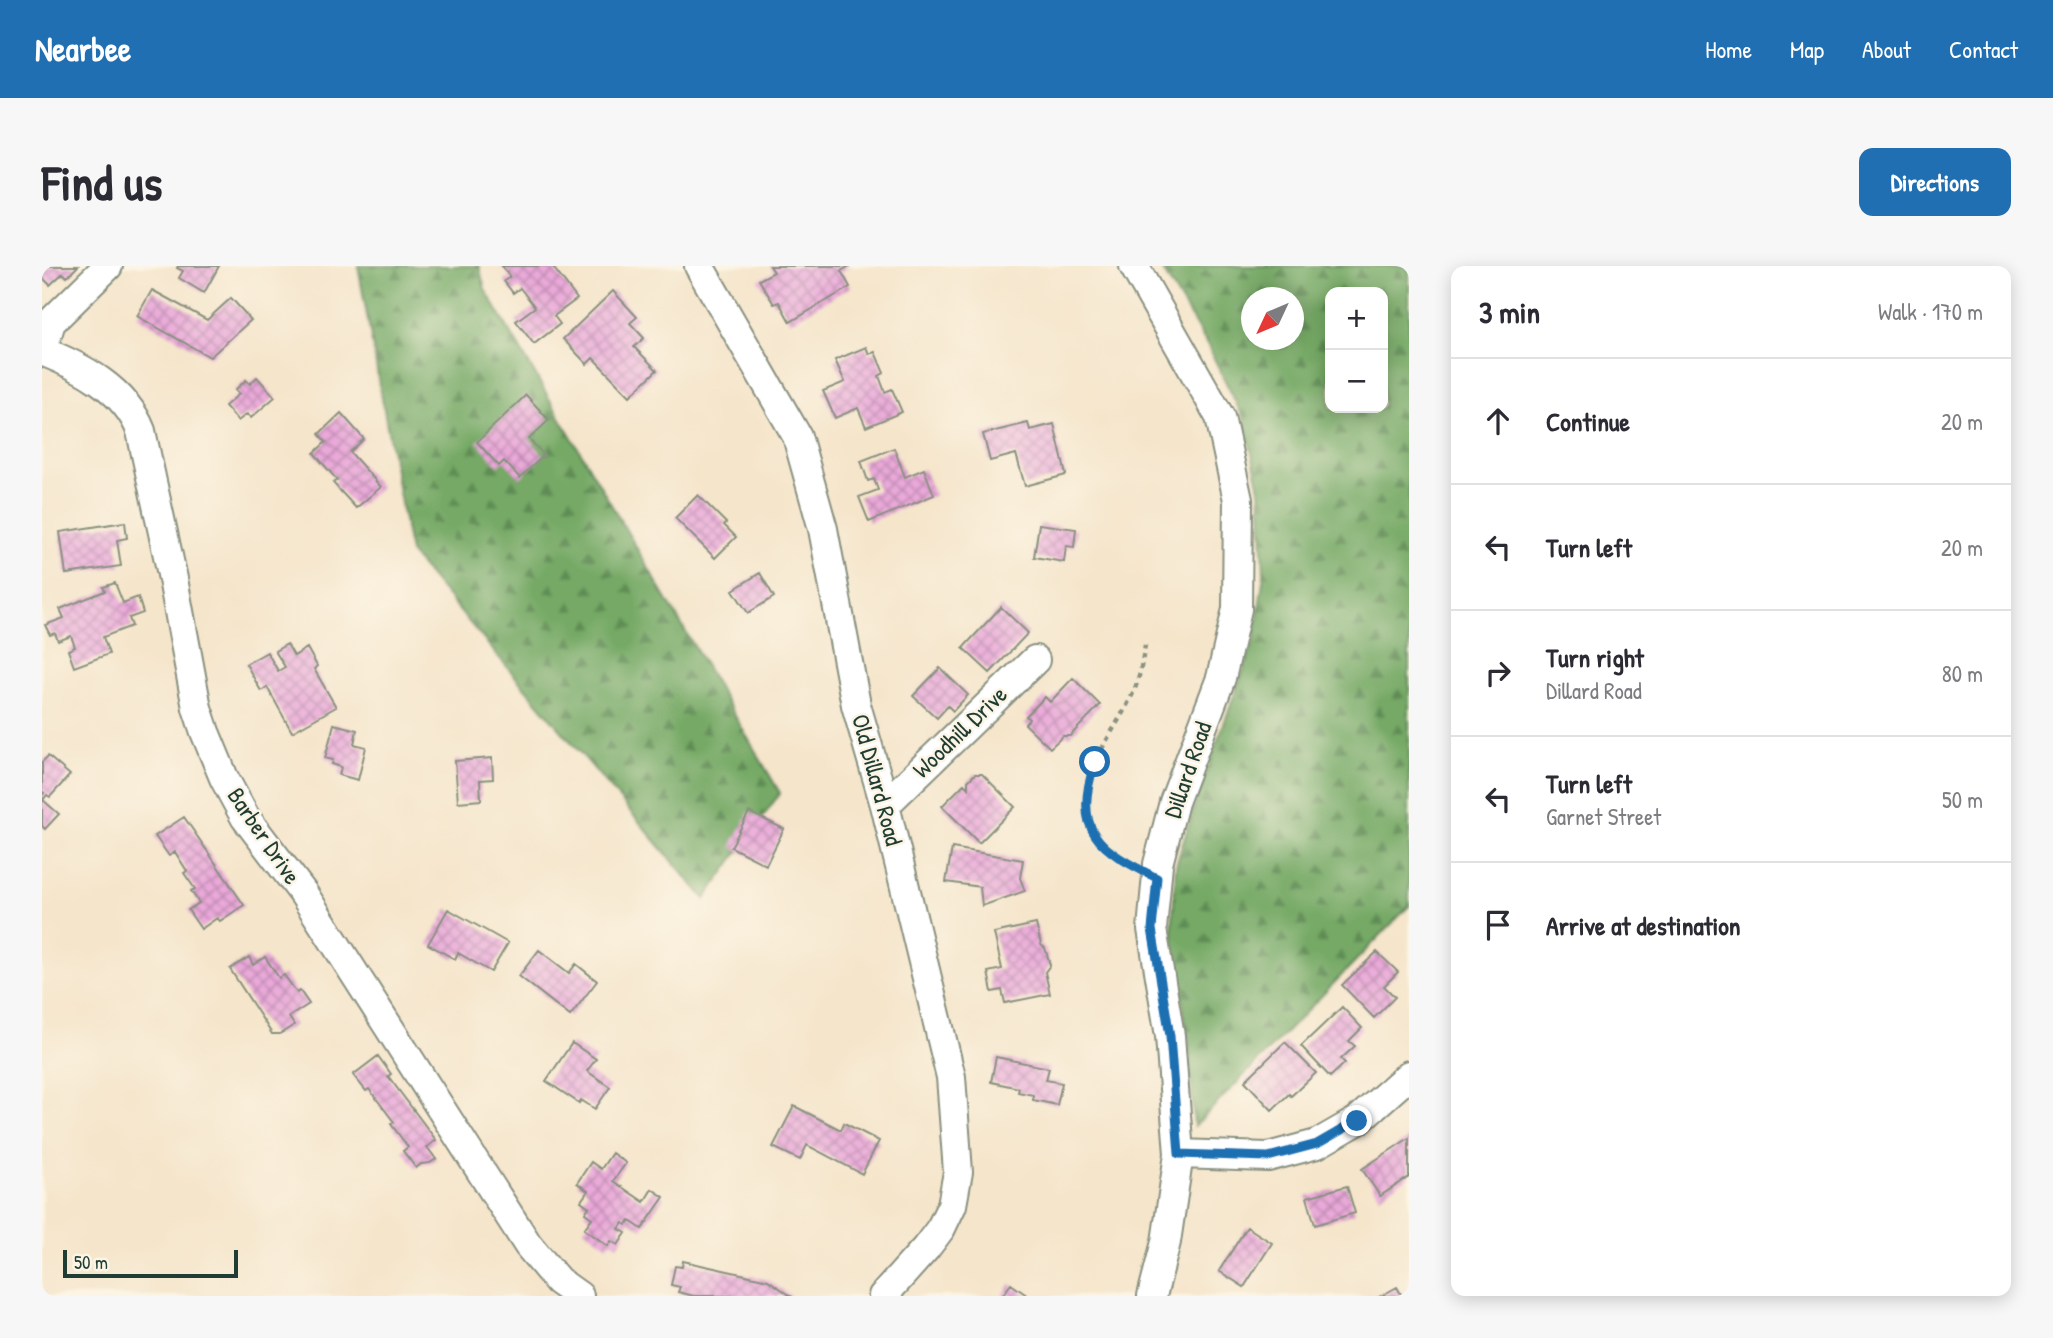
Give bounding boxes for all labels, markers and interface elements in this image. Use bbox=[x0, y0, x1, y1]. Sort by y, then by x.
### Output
text: Nearbee bbox=[35, 27, 131, 71]
text: Home bbox=[1705, 33, 1752, 65]
text: Map bbox=[1790, 33, 1824, 65]
text: About bbox=[1862, 33, 1911, 65]
text: Contact bbox=[1949, 33, 2018, 65]
button: Directions bbox=[1859, 148, 2011, 216]
text: Find us bbox=[42, 149, 162, 215]
north arrow bbox=[1241, 287, 1304, 350]
map controls bbox=[1325, 287, 1388, 413]
button: + bbox=[1325, 287, 1388, 350]
text: 3 min bbox=[1479, 292, 1540, 332]
text: Walk · 170 m bbox=[1878, 296, 1983, 327]
button: − bbox=[1325, 350, 1388, 413]
icon: ahead bbox=[1479, 402, 1517, 440]
text: Continue bbox=[1546, 404, 1630, 439]
text: 20 m bbox=[1941, 406, 1983, 437]
icon: left bbox=[1479, 528, 1517, 566]
text: Turn left bbox=[1546, 530, 1632, 565]
text: 20 m bbox=[1941, 532, 1983, 563]
text: Turn right bbox=[1546, 640, 1644, 675]
icon: right bbox=[1479, 654, 1517, 692]
text: 80 m bbox=[1942, 658, 1983, 689]
text: Dillard Road bbox=[1546, 675, 1642, 706]
street label: Woodhill Drive bbox=[905, 678, 1014, 784]
street label: Old Dillard Road bbox=[845, 711, 911, 849]
street label: Dillard Road bbox=[1156, 717, 1218, 822]
route start bbox=[1079, 746, 1110, 777]
text: Turn left bbox=[1546, 766, 1632, 801]
icon: left bbox=[1479, 780, 1517, 818]
street label: Barber Drive bbox=[221, 781, 309, 890]
text: 50 m bbox=[1942, 784, 1983, 815]
text: Garnet Street bbox=[1546, 801, 1661, 832]
icon: arrive bbox=[1479, 906, 1517, 944]
text: Arrive at destination bbox=[1546, 908, 1741, 943]
route end bbox=[1341, 1105, 1372, 1136]
scale bar bbox=[63, 1247, 238, 1279]
text: 50 m bbox=[74, 1249, 108, 1275]

